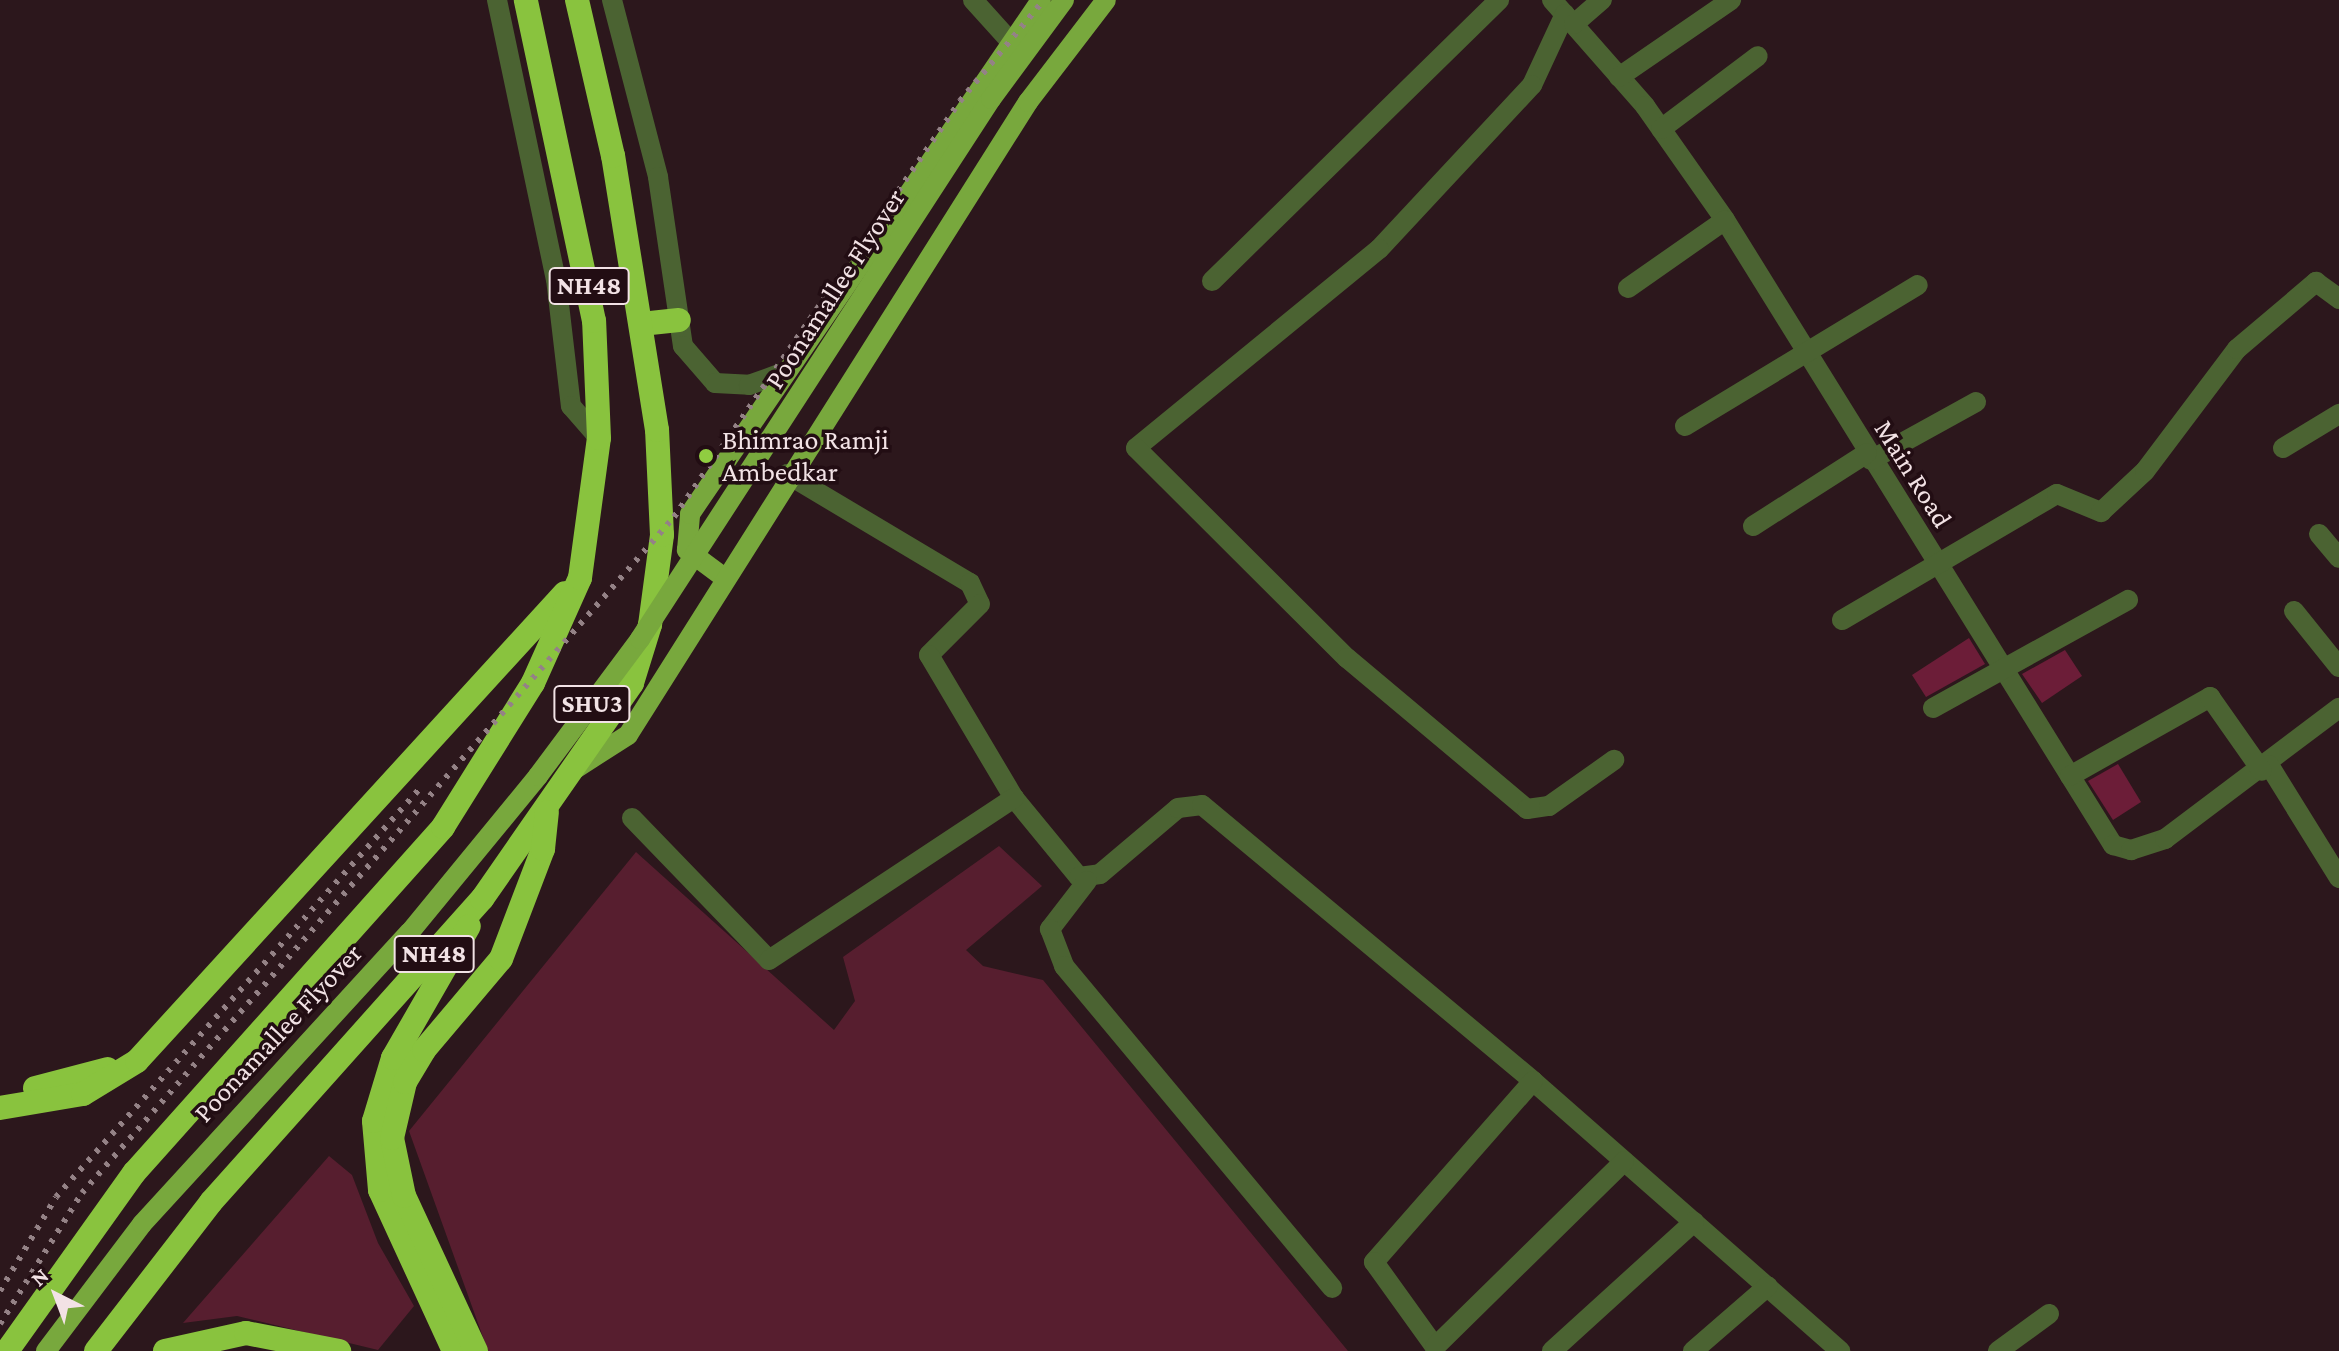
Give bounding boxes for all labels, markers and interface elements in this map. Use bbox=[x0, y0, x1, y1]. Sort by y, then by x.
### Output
street label: Poonamallee Flyover bbox=[758, 183, 912, 395]
road number: NH48 bbox=[547, 264, 631, 308]
street label: Main Road bbox=[1867, 414, 1959, 534]
place label: Bhimrao Ramji Ambedkar bbox=[722, 423, 889, 489]
marker: Bhimrao Ramji Ambedkar bbox=[697, 447, 715, 465]
road number: SHU3 bbox=[552, 682, 632, 726]
road number: NH48 bbox=[392, 932, 476, 976]
street label: Poonamallee Flyover bbox=[187, 937, 369, 1129]
north arrow bbox=[16, 1255, 96, 1335]
text: N bbox=[26, 1262, 54, 1291]

